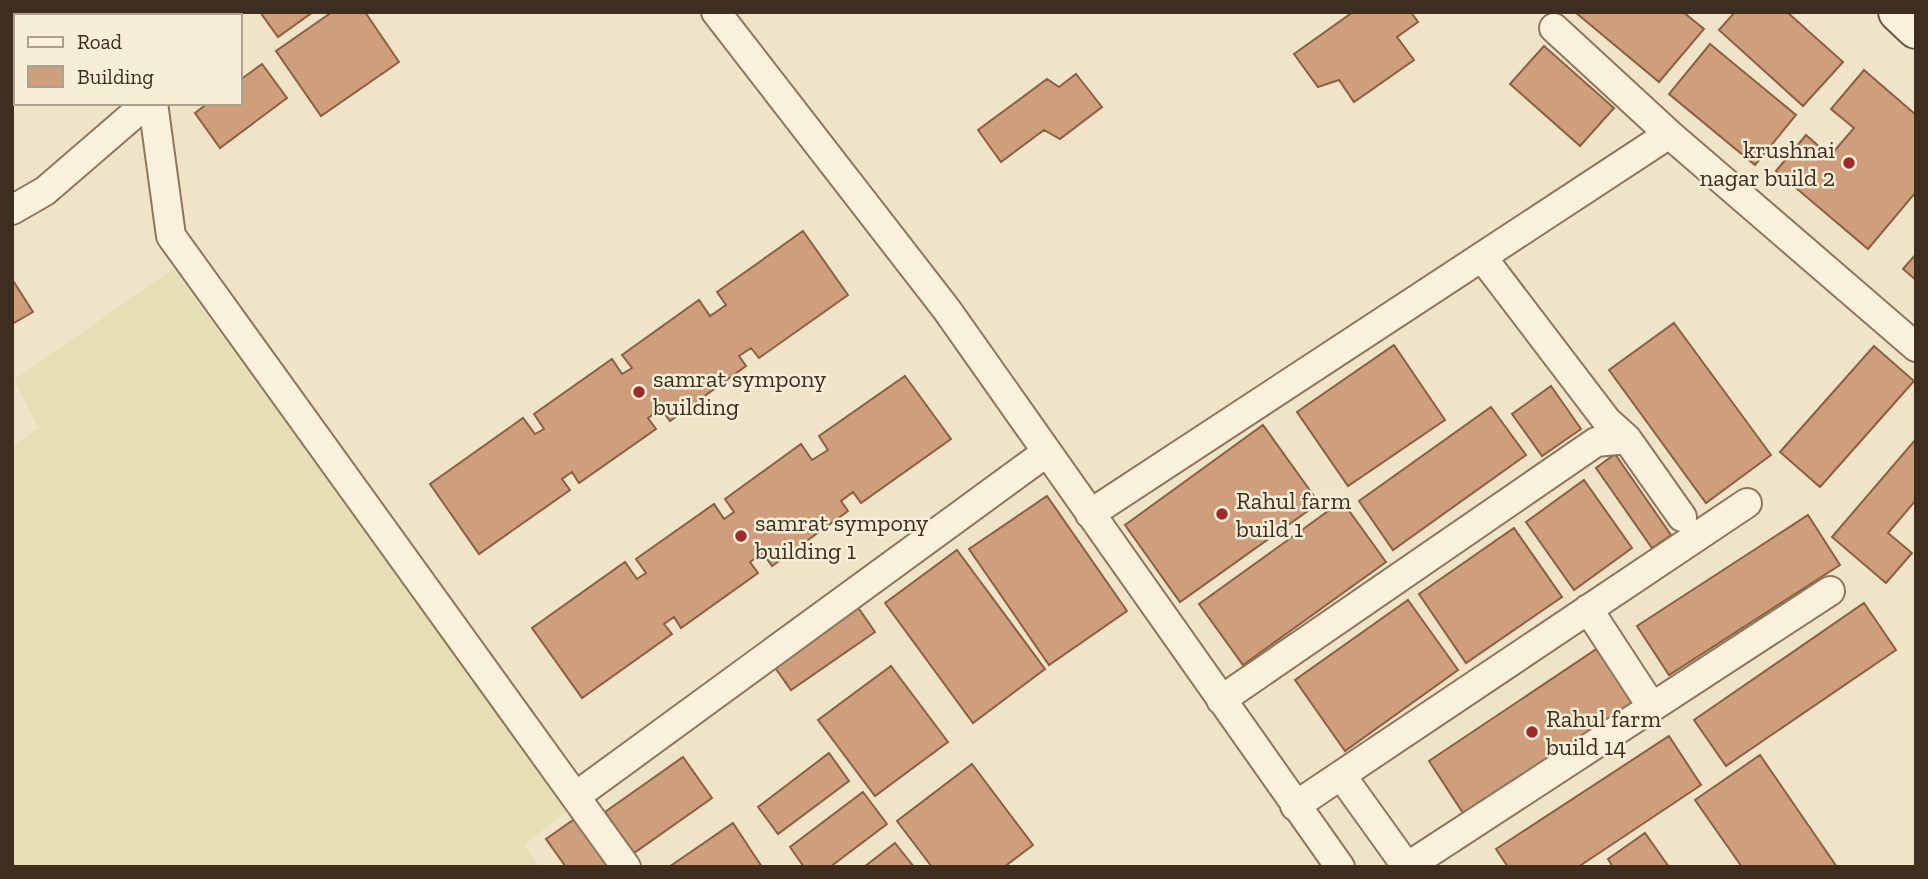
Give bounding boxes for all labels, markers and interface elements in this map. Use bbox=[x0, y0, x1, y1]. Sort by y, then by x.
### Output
legend bbox=[14, 14, 242, 105]
text: Road bbox=[77, 29, 123, 54]
text: Building bbox=[77, 64, 154, 89]
place label: krushnai nagar build 2 bbox=[1699, 135, 1835, 192]
marker: krushnai nagar build 2 bbox=[1841, 155, 1857, 171]
place label: samrat sympony building bbox=[652, 364, 827, 421]
marker: samrat sympony building bbox=[631, 384, 647, 400]
place label: Rahul farm build 1 bbox=[1235, 486, 1351, 543]
marker: Rahul farm build 1 bbox=[1214, 506, 1230, 522]
place label: samrat sympony building 1 bbox=[754, 508, 929, 565]
marker: samrat sympony building 1 bbox=[733, 528, 749, 544]
place label: Rahul farm build 14 bbox=[1545, 704, 1661, 761]
marker: Rahul farm build 14 bbox=[1524, 724, 1540, 740]

